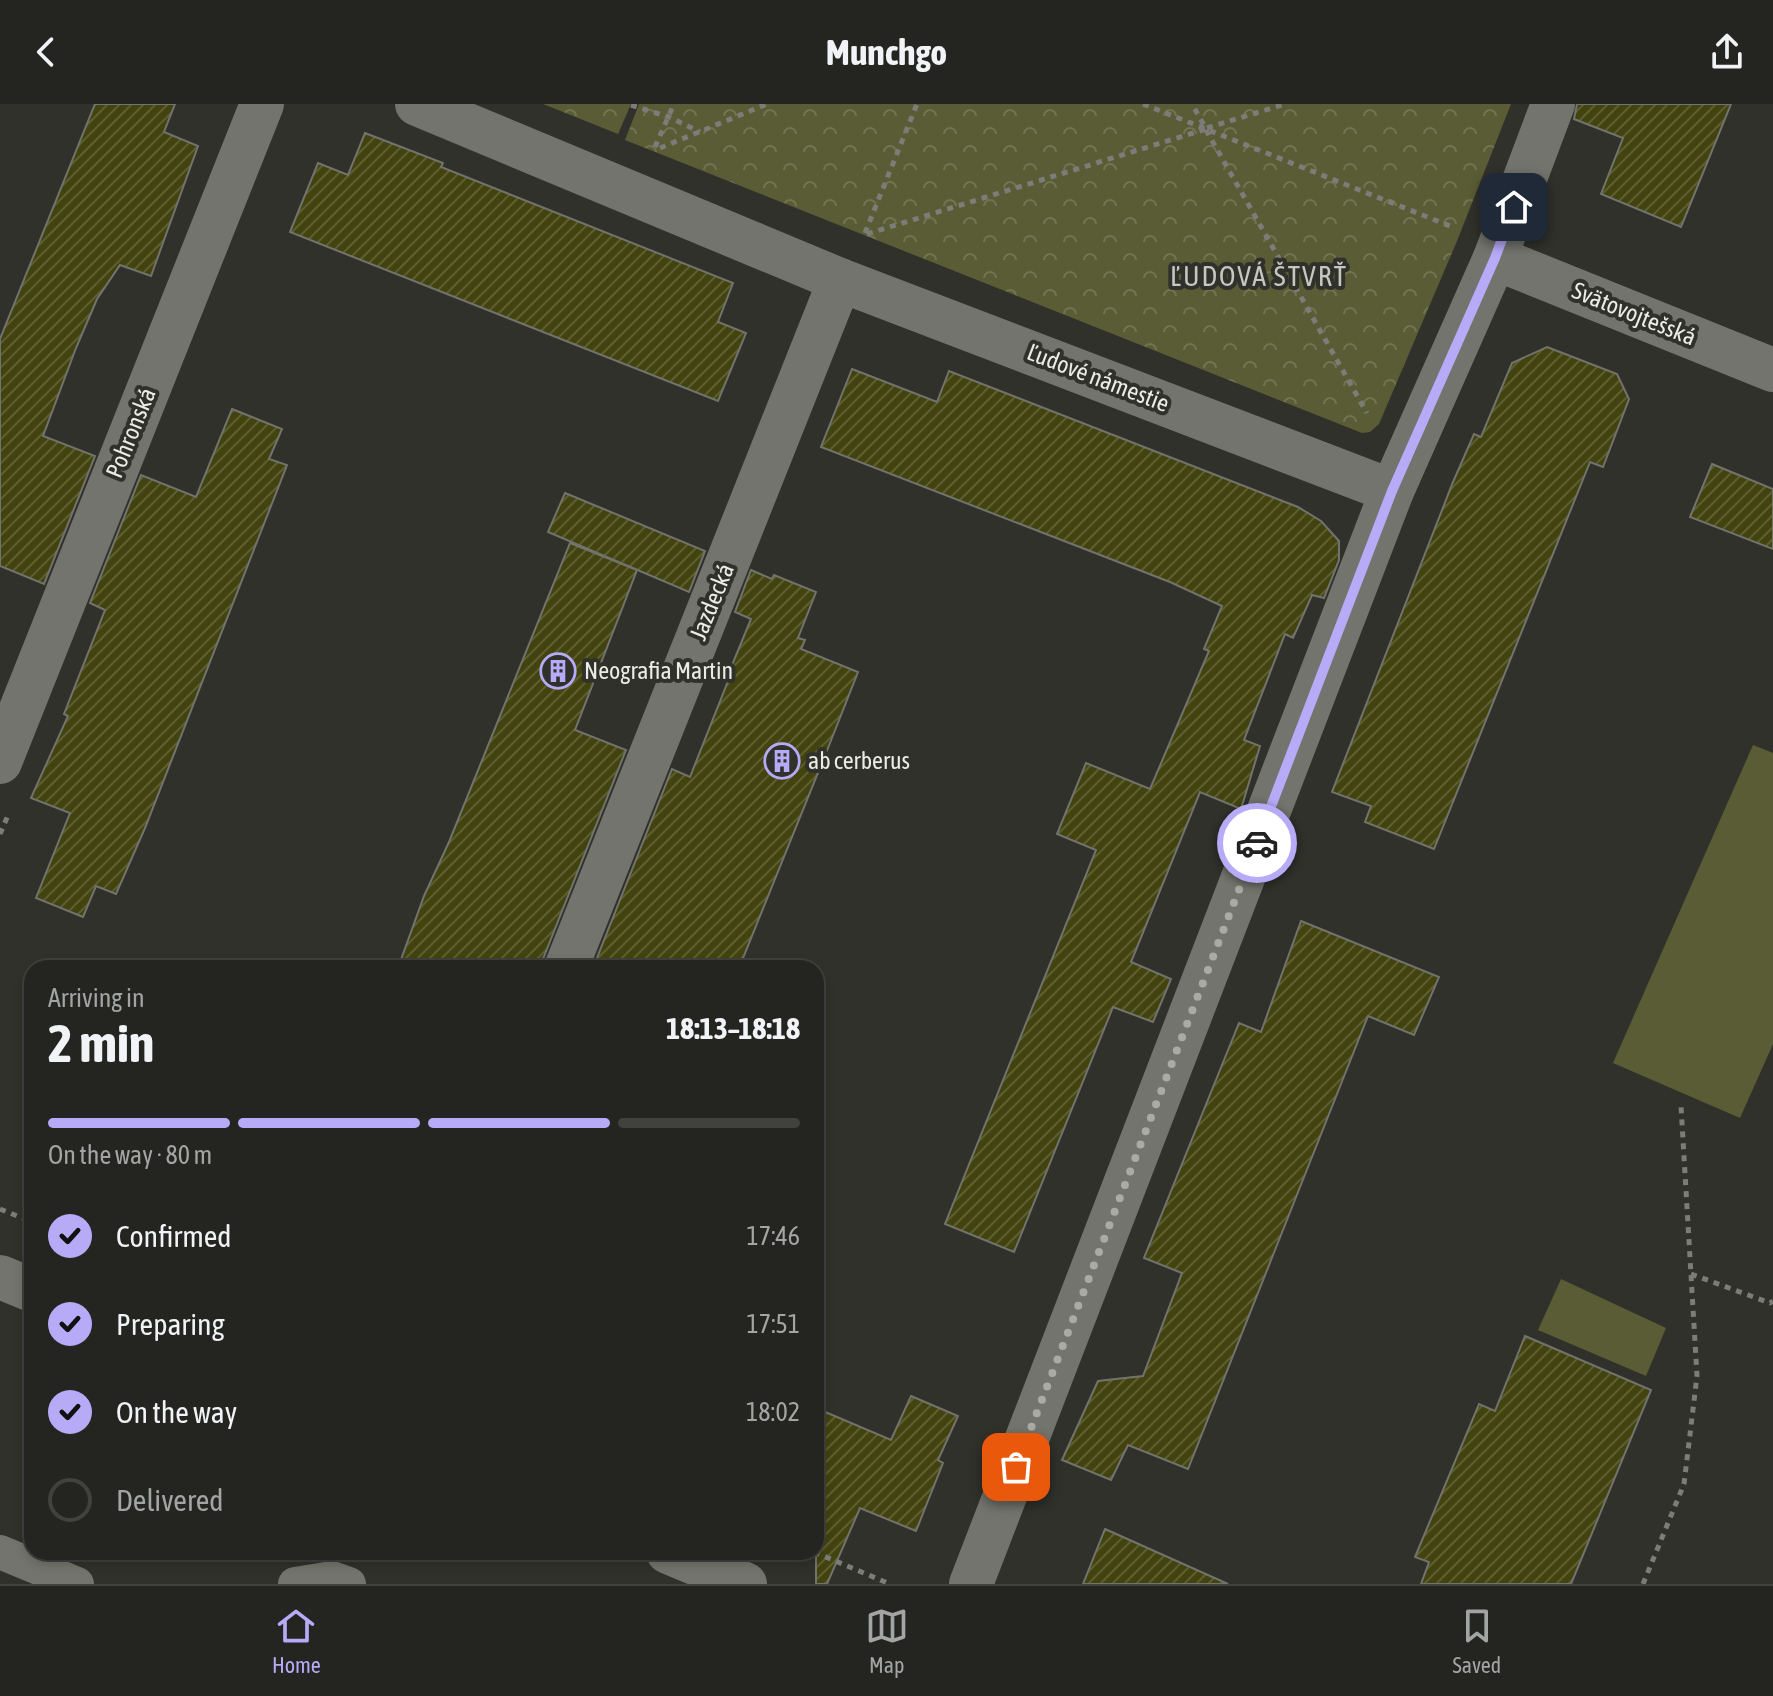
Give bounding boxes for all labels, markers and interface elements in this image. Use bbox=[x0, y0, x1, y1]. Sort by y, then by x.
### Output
icon: back bbox=[24, 30, 68, 74]
icon: share bbox=[1705, 30, 1749, 74]
text: Munchgo bbox=[826, 31, 947, 73]
pin bbox=[1480, 173, 1548, 241]
icon: home bbox=[1492, 185, 1536, 229]
district label: ĽUDOVÁ ŠTVRŤ bbox=[1170, 260, 1348, 292]
street label: Svätovojtešská bbox=[1568, 276, 1700, 351]
street label: Ľudové námestie bbox=[1023, 338, 1173, 417]
street label: Pohronská bbox=[100, 384, 161, 482]
street label: Jazdecká bbox=[684, 560, 739, 644]
building icon: Neografia Martin bbox=[539, 652, 577, 690]
place label: Neografia Martin bbox=[584, 657, 733, 684]
building icon: ab cerberus bbox=[763, 742, 801, 780]
place label: ab cerberus bbox=[808, 747, 910, 774]
courier bbox=[1217, 803, 1297, 883]
icon: car bbox=[1235, 821, 1279, 865]
text: Arriving in bbox=[48, 983, 145, 1013]
text: 18:13–18:18 bbox=[666, 1011, 800, 1045]
text: 2 min bbox=[48, 1013, 154, 1073]
text: On the way · 80 m bbox=[48, 1140, 212, 1170]
icon: check bbox=[48, 1214, 92, 1258]
text: Confirmed bbox=[116, 1219, 231, 1253]
text: 17:46 bbox=[746, 1221, 800, 1251]
icon: check bbox=[48, 1302, 92, 1346]
text: Preparing bbox=[116, 1307, 225, 1341]
text: 17:51 bbox=[746, 1309, 800, 1339]
icon: check bbox=[48, 1390, 92, 1434]
text: On the way bbox=[116, 1395, 237, 1429]
text: 18:02 bbox=[746, 1397, 800, 1427]
pin bbox=[982, 1433, 1050, 1501]
icon: bag bbox=[994, 1445, 1038, 1489]
text: Delivered bbox=[116, 1483, 224, 1517]
tab: Home bbox=[272, 1604, 321, 1678]
tab: Map bbox=[865, 1604, 909, 1678]
tab: Saved bbox=[1452, 1604, 1501, 1678]

